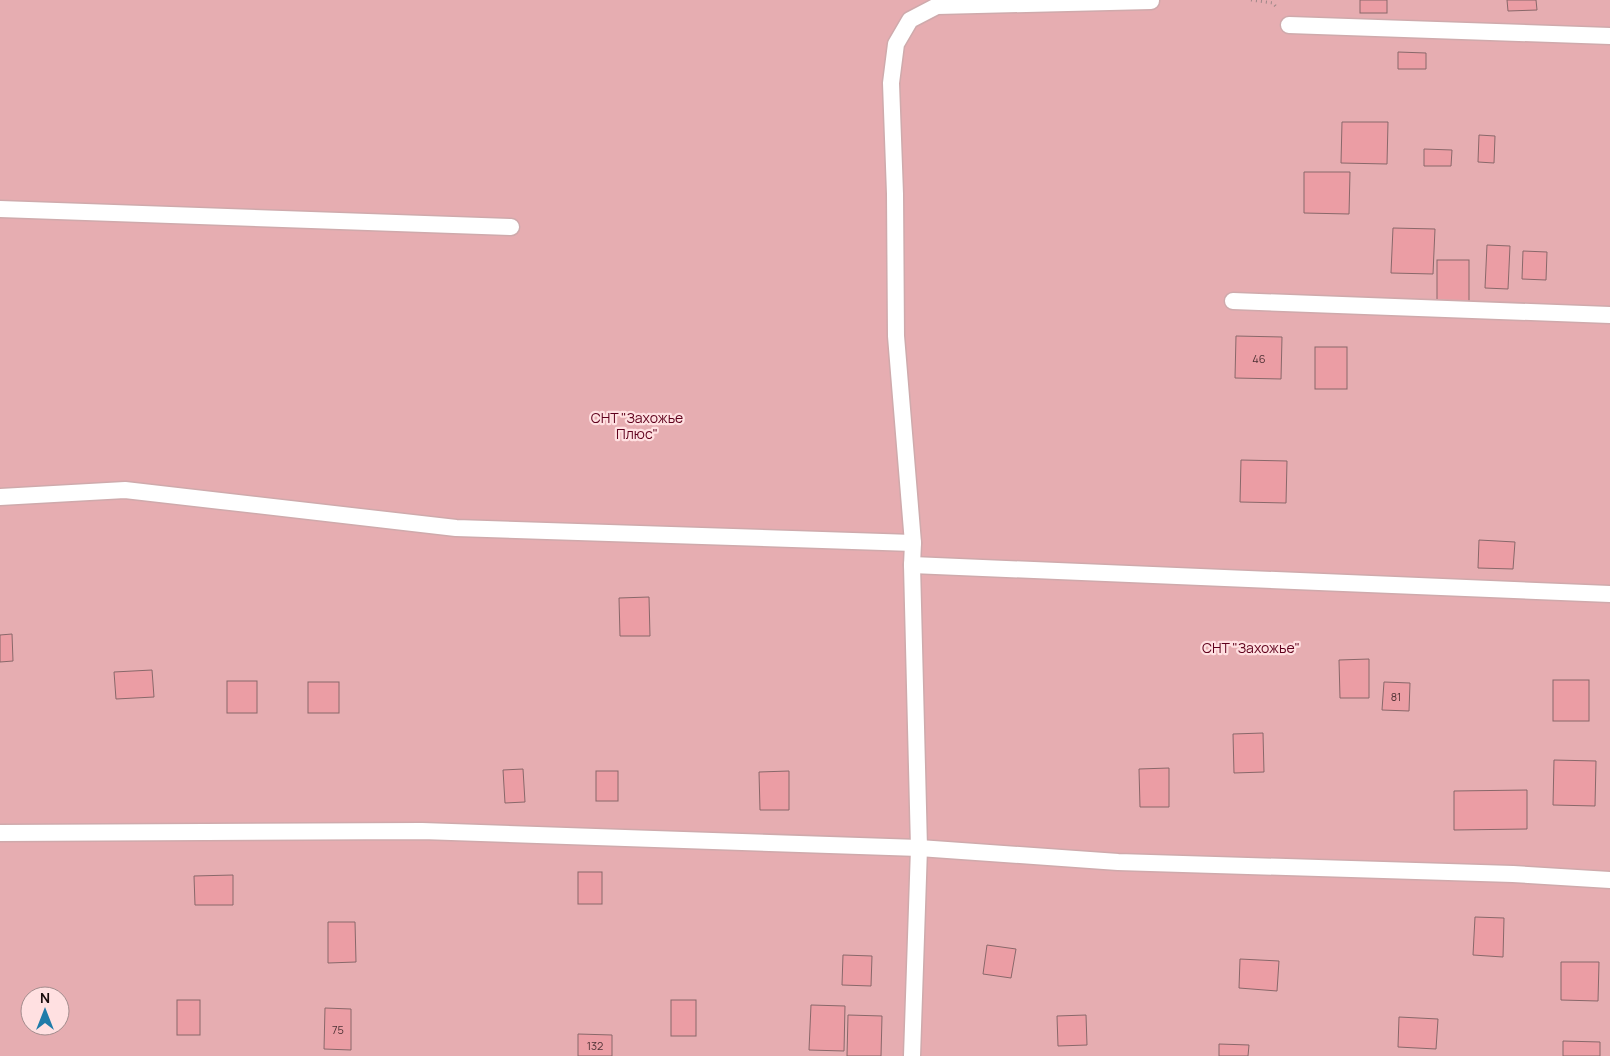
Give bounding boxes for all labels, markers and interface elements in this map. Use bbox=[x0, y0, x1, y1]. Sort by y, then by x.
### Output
house number: 46 bbox=[1252, 351, 1266, 366]
park label: СНТ "Захожье Плюс" bbox=[591, 408, 683, 443]
park label: СНТ "Захожье" bbox=[1202, 638, 1300, 657]
house number: 81 bbox=[1391, 689, 1401, 704]
north arrow bbox=[20, 986, 70, 1036]
text: N bbox=[40, 988, 50, 1007]
house number: 75 bbox=[332, 1022, 344, 1037]
house number: 132 bbox=[587, 1038, 603, 1053]

